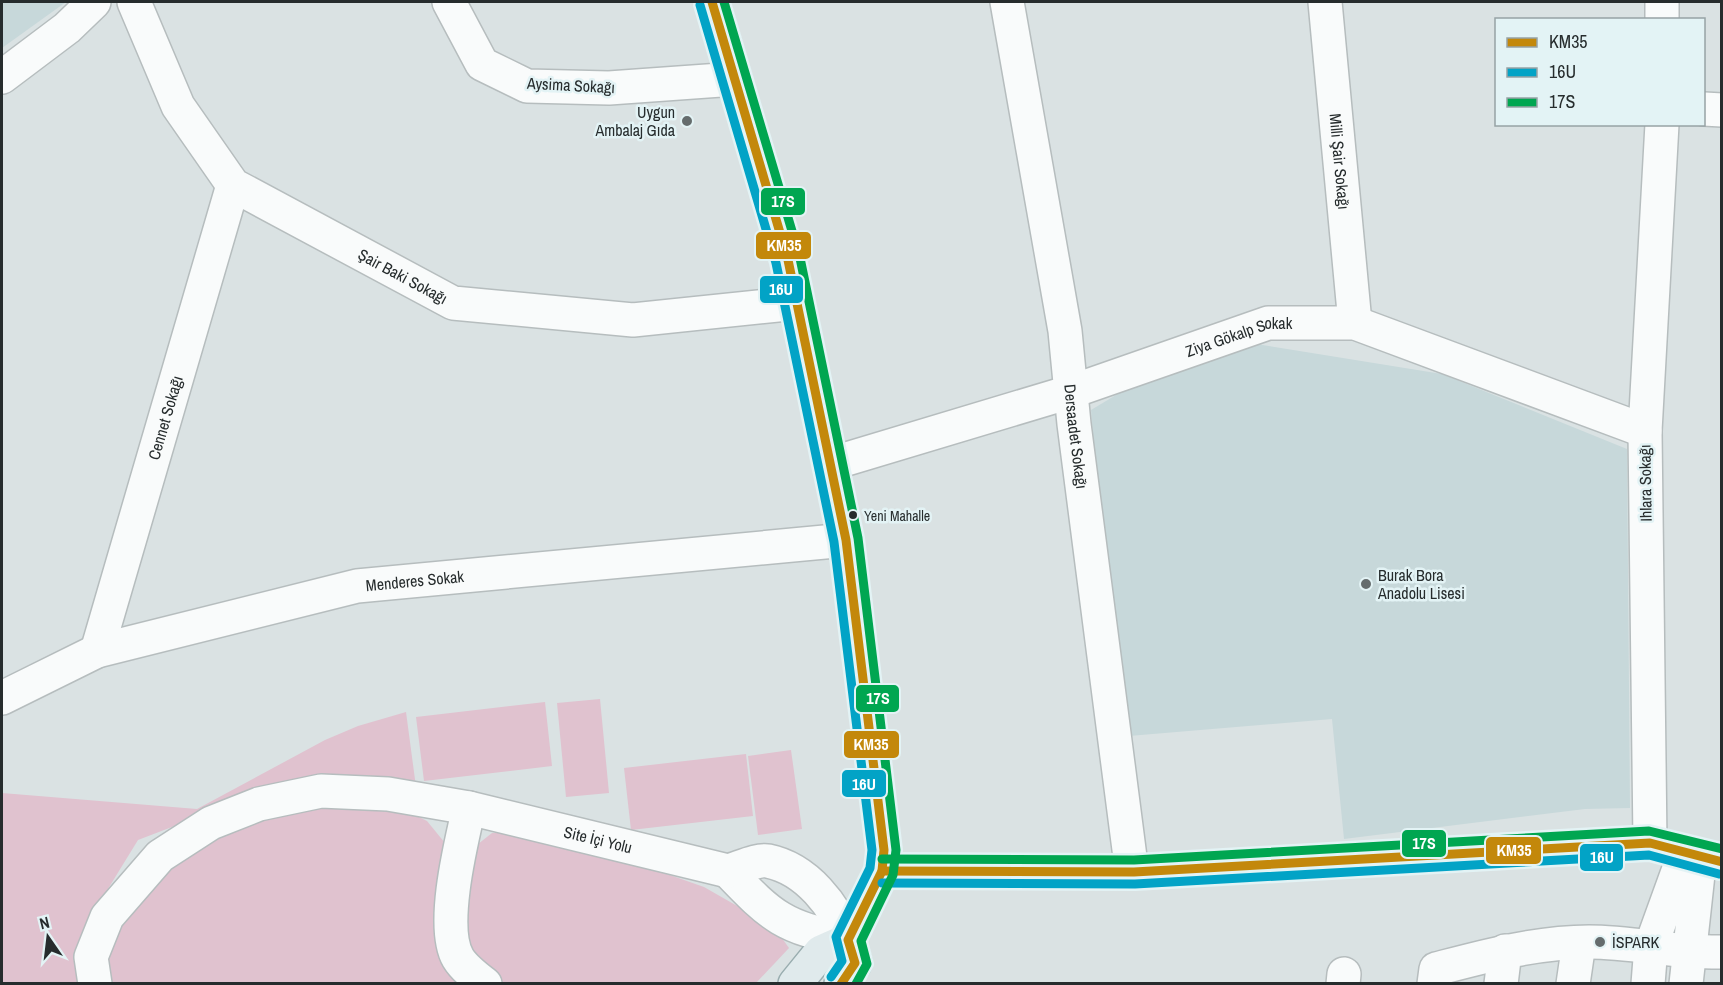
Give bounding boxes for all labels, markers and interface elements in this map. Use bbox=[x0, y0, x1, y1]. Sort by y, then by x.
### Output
legend bbox=[1495, 18, 1705, 126]
text: KM35 bbox=[1549, 29, 1588, 54]
text: 16U bbox=[1549, 59, 1576, 84]
street label: Aysima Sokağı bbox=[525, 72, 616, 98]
text: 17S bbox=[1549, 89, 1575, 114]
place label: Uygun Ambalaj Gıda bbox=[595, 101, 676, 141]
street label: Milli Şair Sokağı bbox=[1324, 112, 1355, 210]
marker: Uygun Ambalaj Gıda bbox=[680, 114, 694, 128]
line badge: 17S bbox=[760, 187, 806, 216]
text: 17S bbox=[771, 190, 795, 212]
line badge: KM35 bbox=[755, 231, 812, 260]
text: KM35 bbox=[767, 234, 802, 256]
street label: Şair Baki Sokağı bbox=[354, 243, 452, 309]
line badge: 16U bbox=[759, 275, 804, 304]
text: 16U bbox=[769, 278, 793, 300]
street label: Ziya Gökalp Sokak bbox=[1183, 312, 1293, 362]
street label: Cennet Sokağı bbox=[142, 373, 188, 463]
street label: Dersaadet Sokağı bbox=[1059, 383, 1093, 490]
street label: Ihlara Sokağı bbox=[1633, 444, 1657, 522]
place label: Yeni Mahalle bbox=[864, 507, 930, 525]
marker: Yeni Mahalle bbox=[847, 509, 859, 521]
place label: Burak Bora Anadolu Lisesi bbox=[1377, 564, 1465, 604]
street label: Menderes Sokak bbox=[365, 565, 465, 596]
marker: Burak Bora Anadolu Lisesi bbox=[1359, 577, 1373, 591]
line badge: 17S bbox=[855, 684, 900, 713]
text: 17S bbox=[866, 687, 890, 709]
line badge: KM35 bbox=[843, 730, 900, 759]
text: KM35 bbox=[854, 733, 889, 755]
line badge: 16U bbox=[841, 769, 887, 798]
text: 16U bbox=[852, 773, 876, 795]
street label: Site İçi Yolu bbox=[562, 820, 634, 858]
line badge: 17S bbox=[1401, 829, 1447, 858]
text: 17S bbox=[1412, 832, 1436, 854]
line badge: KM35 bbox=[1485, 836, 1542, 865]
text: KM35 bbox=[1497, 839, 1532, 861]
line badge: 16U bbox=[1579, 843, 1624, 872]
text: 16U bbox=[1590, 846, 1614, 868]
north arrow bbox=[18, 907, 78, 967]
text: N bbox=[37, 911, 52, 934]
place label: İSPARK bbox=[1612, 931, 1659, 953]
marker: İSPARK bbox=[1593, 935, 1607, 949]

